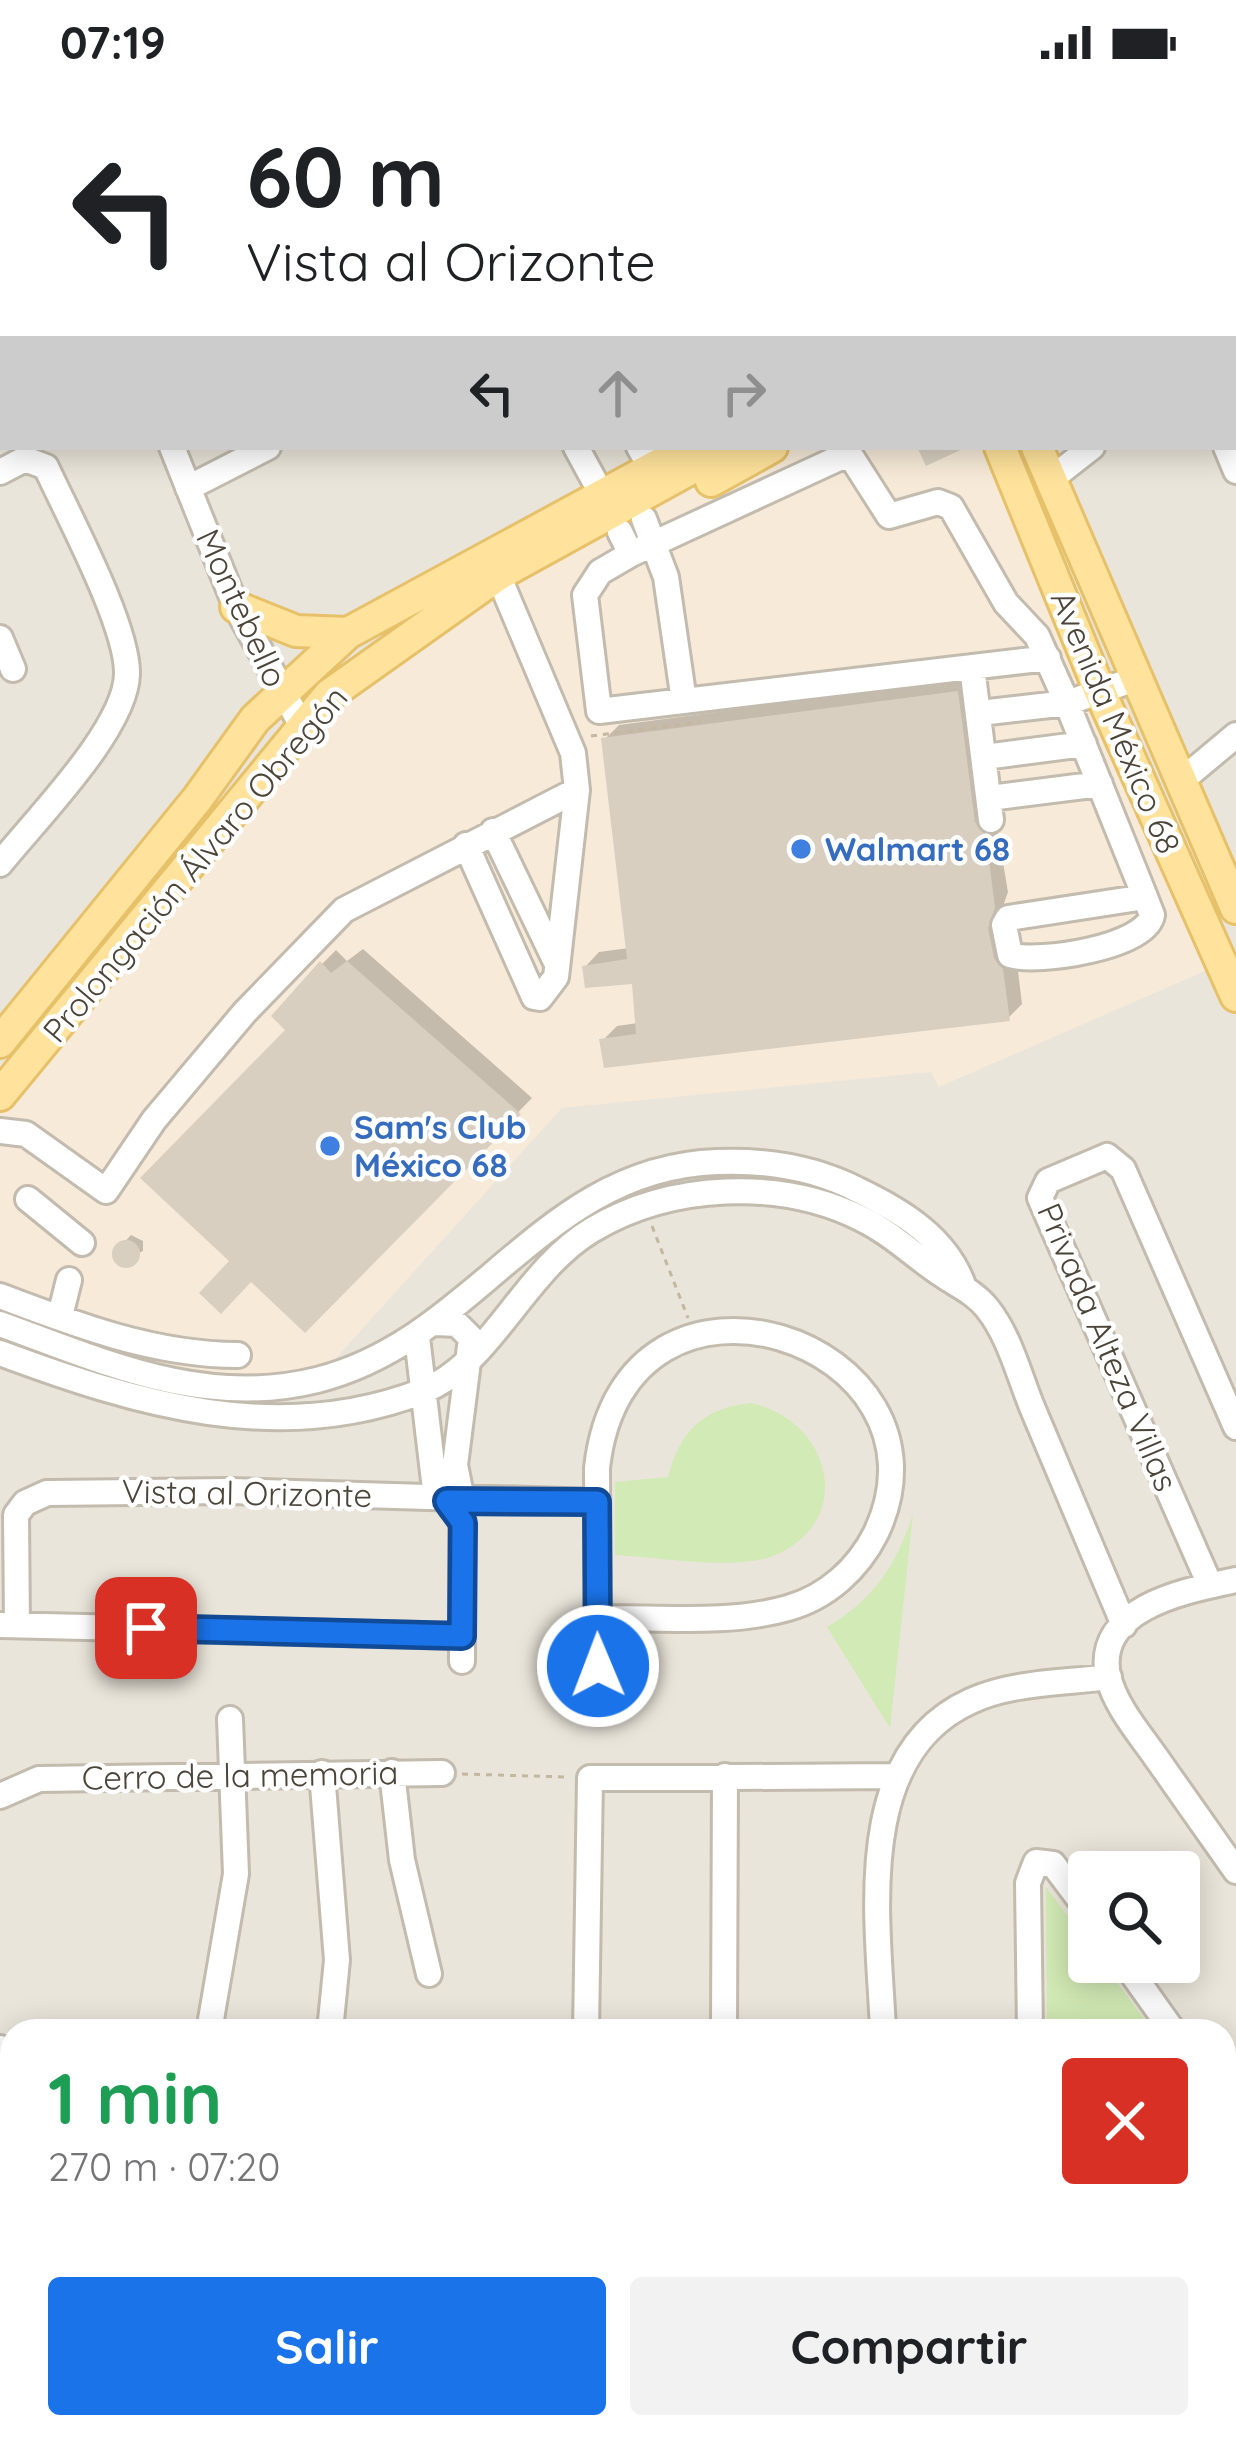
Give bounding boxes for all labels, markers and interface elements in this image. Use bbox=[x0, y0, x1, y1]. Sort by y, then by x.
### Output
text: 07:19 bbox=[60, 14, 166, 70]
text: 60 m bbox=[246, 123, 445, 228]
icon: left bbox=[48, 132, 204, 288]
text: Vista al Orizonte bbox=[246, 227, 656, 295]
icon: left bbox=[459, 360, 525, 426]
icon: ahead bbox=[585, 360, 651, 426]
icon: right bbox=[711, 360, 777, 426]
street label: Montebello bbox=[188, 522, 297, 693]
street label: Avenida México 68 bbox=[1043, 584, 1190, 860]
street label: Prolongación Álvaro Obregón bbox=[34, 677, 356, 1050]
place label: Walmart 68 bbox=[825, 828, 1010, 869]
marker: Walmart 68 bbox=[788, 836, 814, 862]
place label: Sam's Club México 68 bbox=[354, 1106, 527, 1185]
marker: Sam's Club México 68 bbox=[317, 1133, 343, 1159]
street label: Privada Alteza Villas bbox=[1029, 1197, 1188, 1497]
street label: Vista al Orizonte bbox=[121, 1470, 373, 1515]
pin bbox=[95, 1577, 197, 1679]
icon: arrive bbox=[113, 1595, 179, 1661]
position arrow bbox=[535, 1603, 661, 1729]
street label: Cerro de la memoria bbox=[81, 1751, 399, 1798]
map controls bbox=[1068, 1851, 1200, 1983]
button: search bbox=[1068, 1851, 1200, 1983]
text: 1 min bbox=[48, 2052, 222, 2142]
button: close bbox=[1062, 2058, 1188, 2184]
text: 270 m · 07:20 bbox=[48, 2142, 280, 2191]
button: Salir bbox=[48, 2277, 606, 2415]
button: Compartir bbox=[630, 2277, 1188, 2415]

